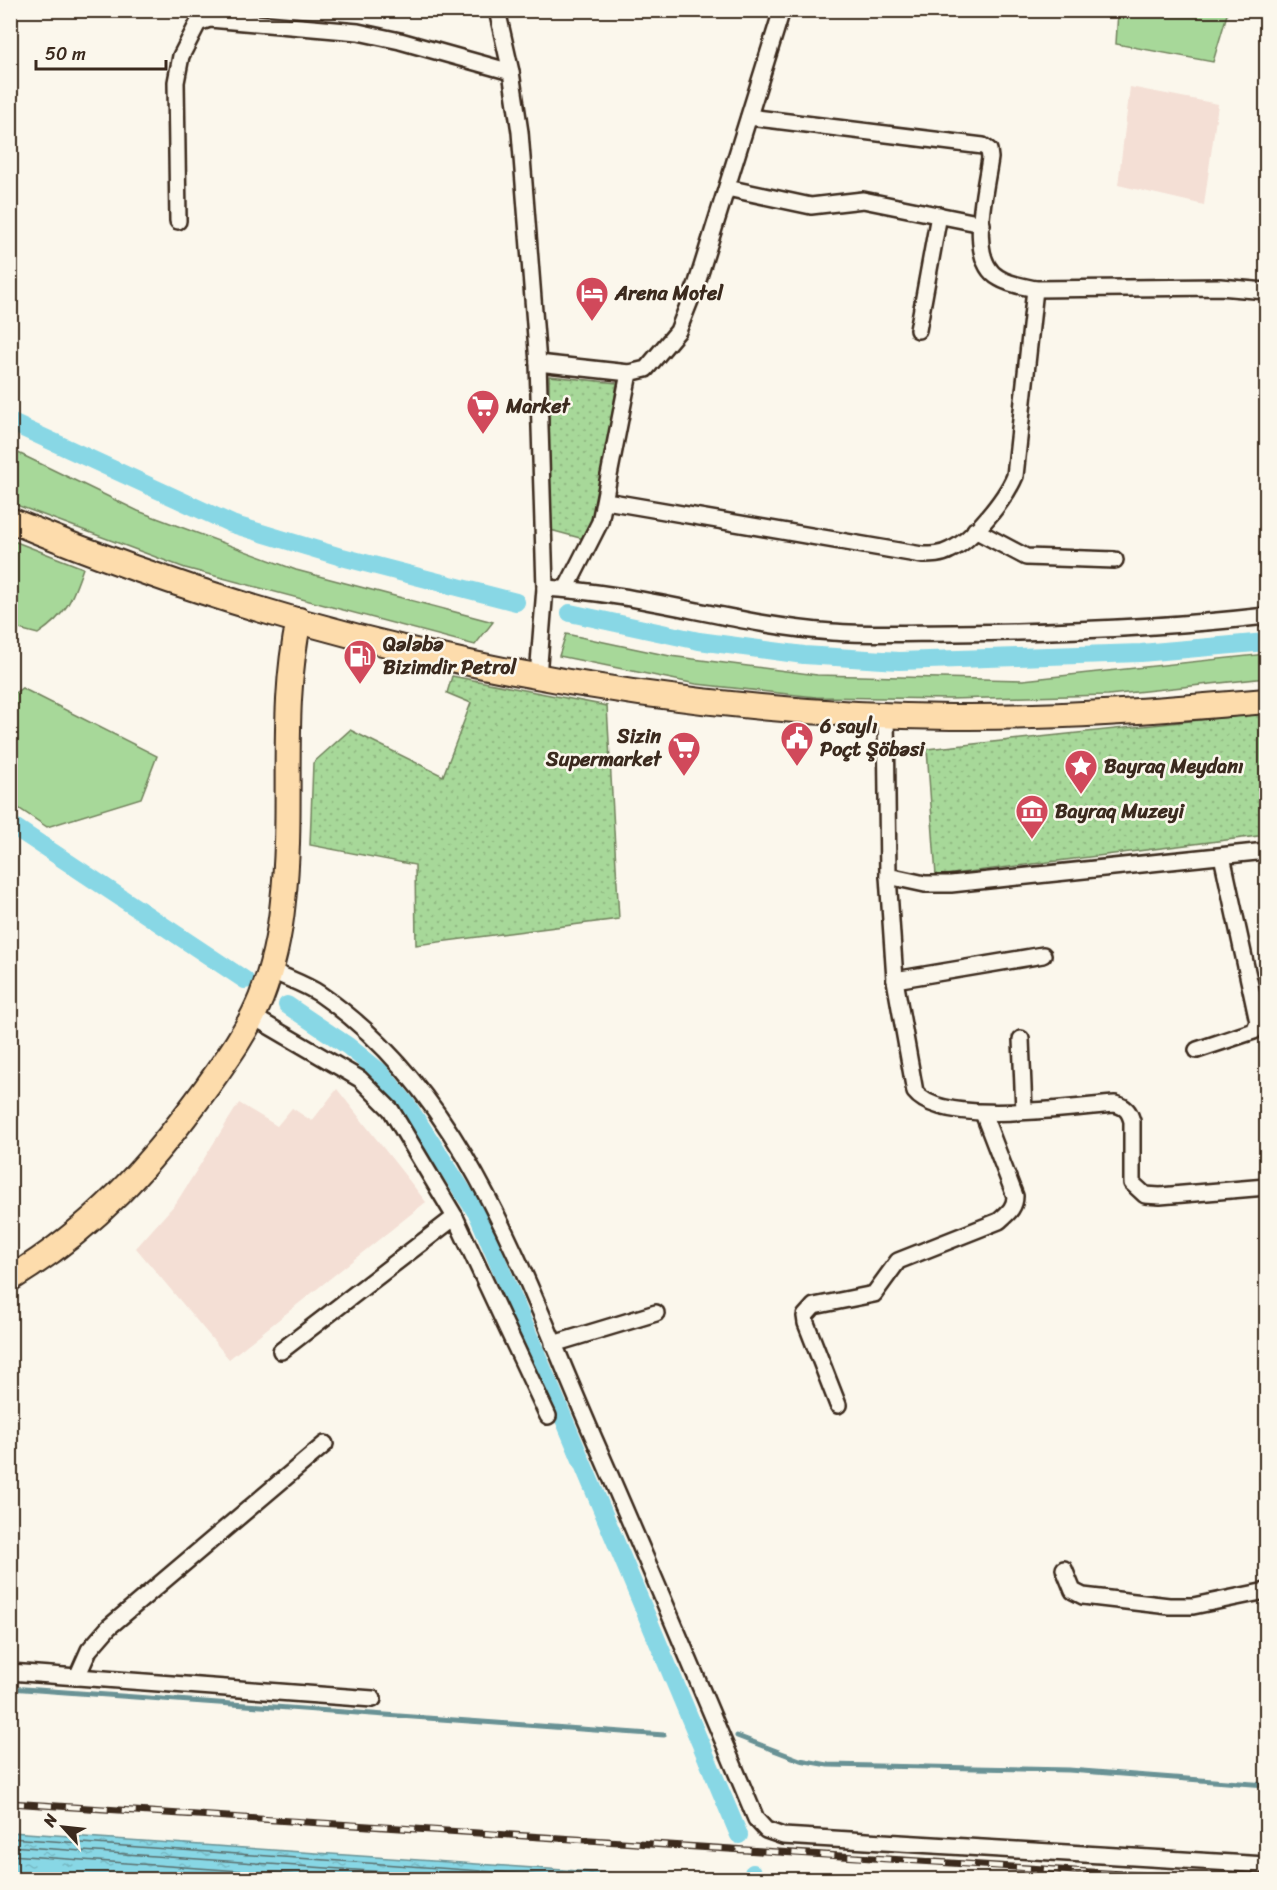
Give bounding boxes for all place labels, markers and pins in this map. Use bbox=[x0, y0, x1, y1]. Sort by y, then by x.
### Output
hotel icon: Arena Motel bbox=[574, 275, 610, 322]
place label: Arena Motel bbox=[614, 276, 724, 311]
supermarket icon: Market bbox=[465, 388, 501, 435]
place label: Market bbox=[505, 389, 571, 424]
place label: Qələbə Bizimdir Petrol bbox=[383, 627, 517, 685]
fuel station icon: Qələbə Bizimdir Petrol bbox=[342, 638, 378, 685]
place label: 6 saylı Poçt Şöbəsi bbox=[819, 709, 926, 767]
place label: Sizin Supermarket bbox=[545, 719, 663, 777]
public building icon: 6 saylı Poçt Şöbəsi bbox=[779, 720, 815, 767]
supermarket icon: Sizin Supermarket bbox=[666, 730, 702, 777]
place icon: Bayraq Meydanı bbox=[1063, 748, 1099, 795]
place label: Bayraq Meydanı bbox=[1104, 749, 1244, 784]
museum icon: Bayraq Muzeyi bbox=[1014, 793, 1050, 840]
place label: Bayraq Muzeyi bbox=[1055, 794, 1185, 829]

